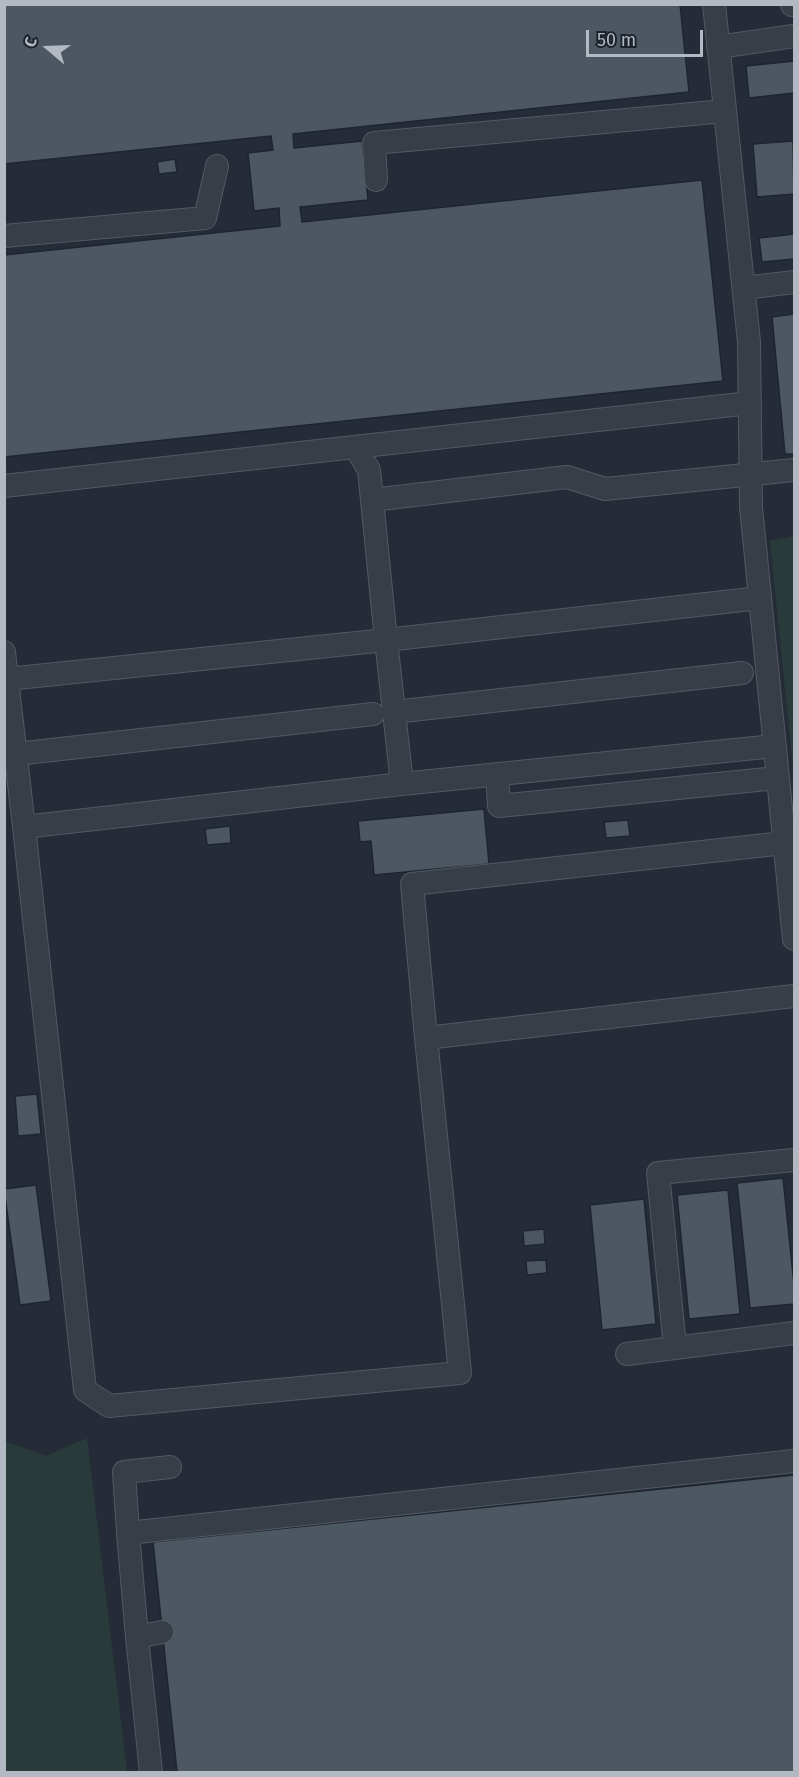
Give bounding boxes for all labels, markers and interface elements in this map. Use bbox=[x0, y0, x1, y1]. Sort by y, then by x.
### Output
north arrow bbox=[18, 18, 78, 78]
scale bar bbox=[589, 18, 706, 56]
text: 50 m bbox=[597, 29, 636, 51]
text: С bbox=[20, 35, 41, 49]

